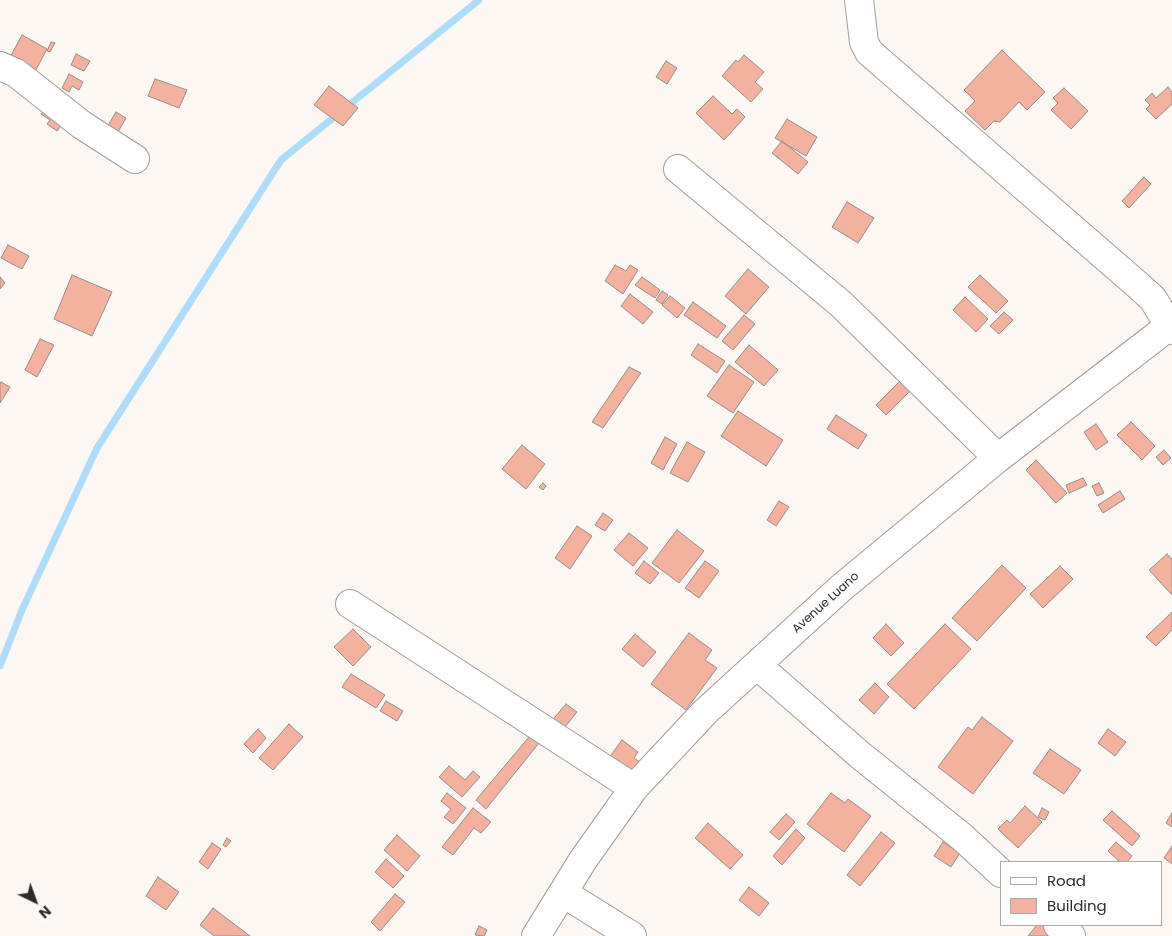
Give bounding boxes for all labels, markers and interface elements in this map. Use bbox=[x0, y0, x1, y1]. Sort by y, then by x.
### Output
street label: Avenue Luano bbox=[790, 569, 862, 637]
legend bbox=[1000, 861, 1162, 926]
text: Road bbox=[1047, 870, 1086, 891]
north arrow bbox=[10, 876, 60, 926]
text: Building bbox=[1047, 895, 1107, 916]
text: N bbox=[34, 901, 56, 923]

